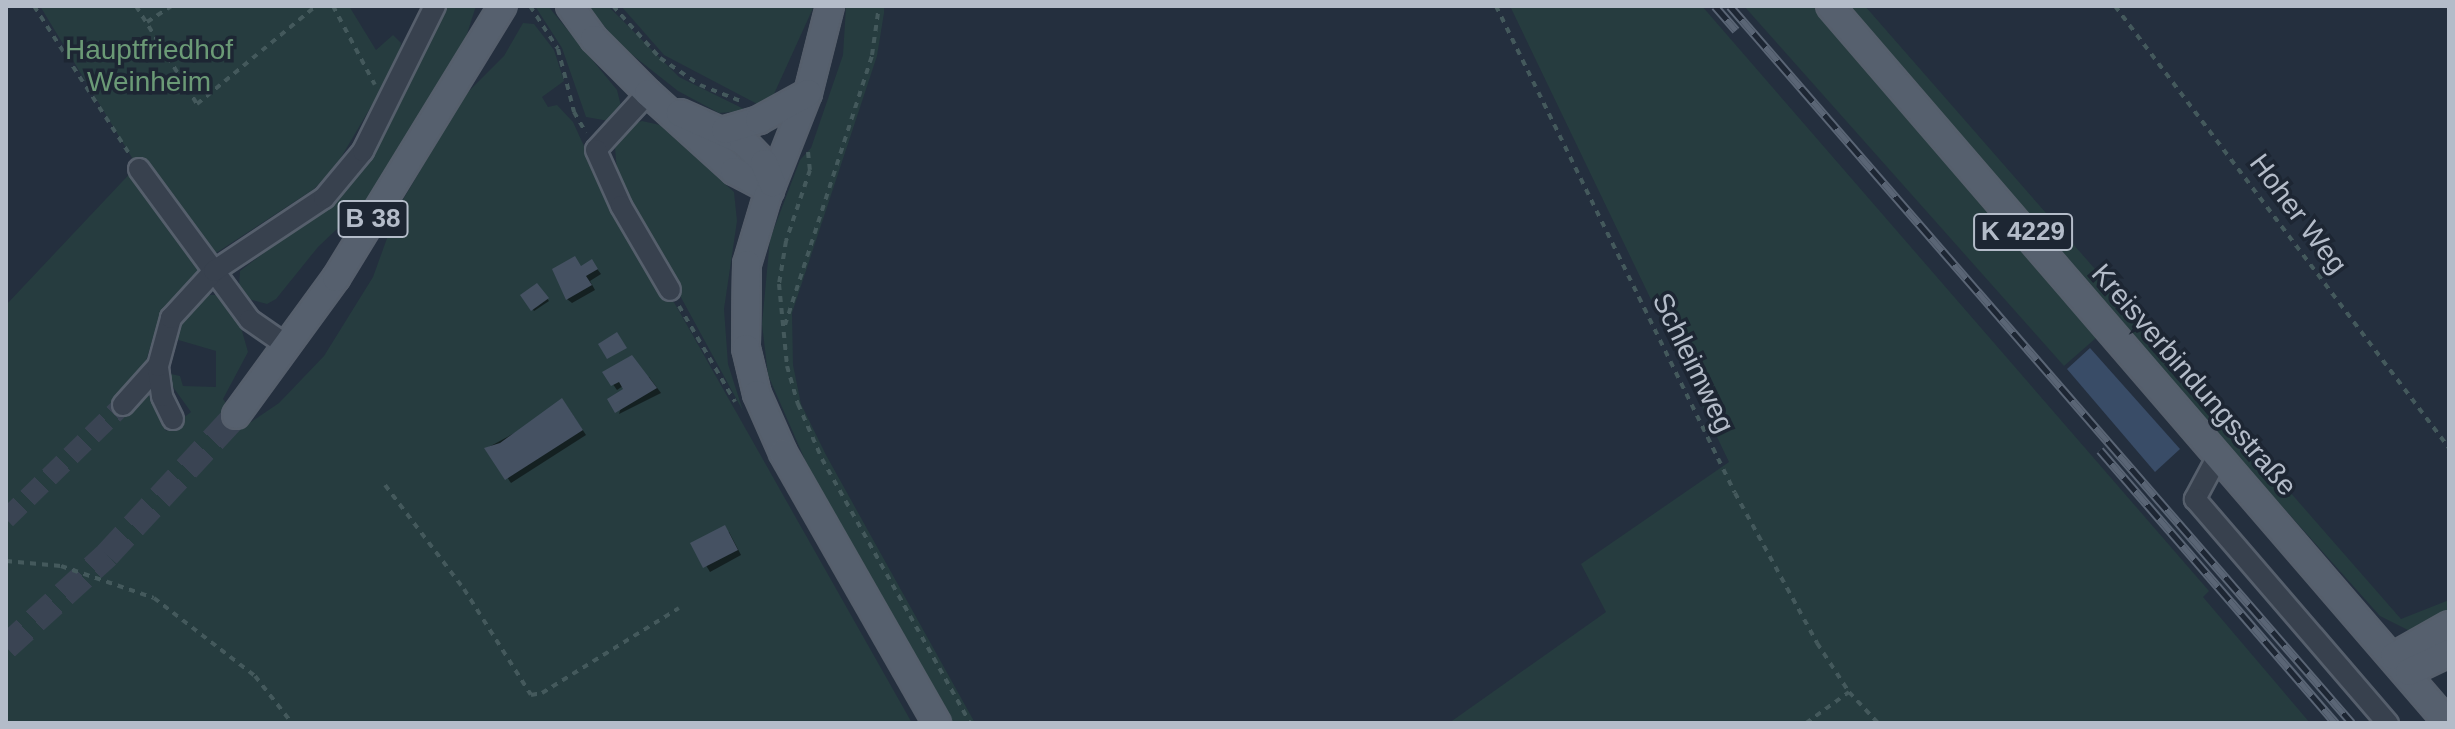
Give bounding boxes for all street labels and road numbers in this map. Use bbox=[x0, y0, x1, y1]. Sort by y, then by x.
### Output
street label: Hoher Weg bbox=[2242, 148, 2354, 280]
road number: B 38 bbox=[337, 197, 409, 241]
road number: K 4229 bbox=[1973, 210, 2073, 254]
street label: Kreisverbindungsstraße bbox=[2084, 257, 2304, 503]
street label: Schleimweg bbox=[1645, 288, 1741, 438]

